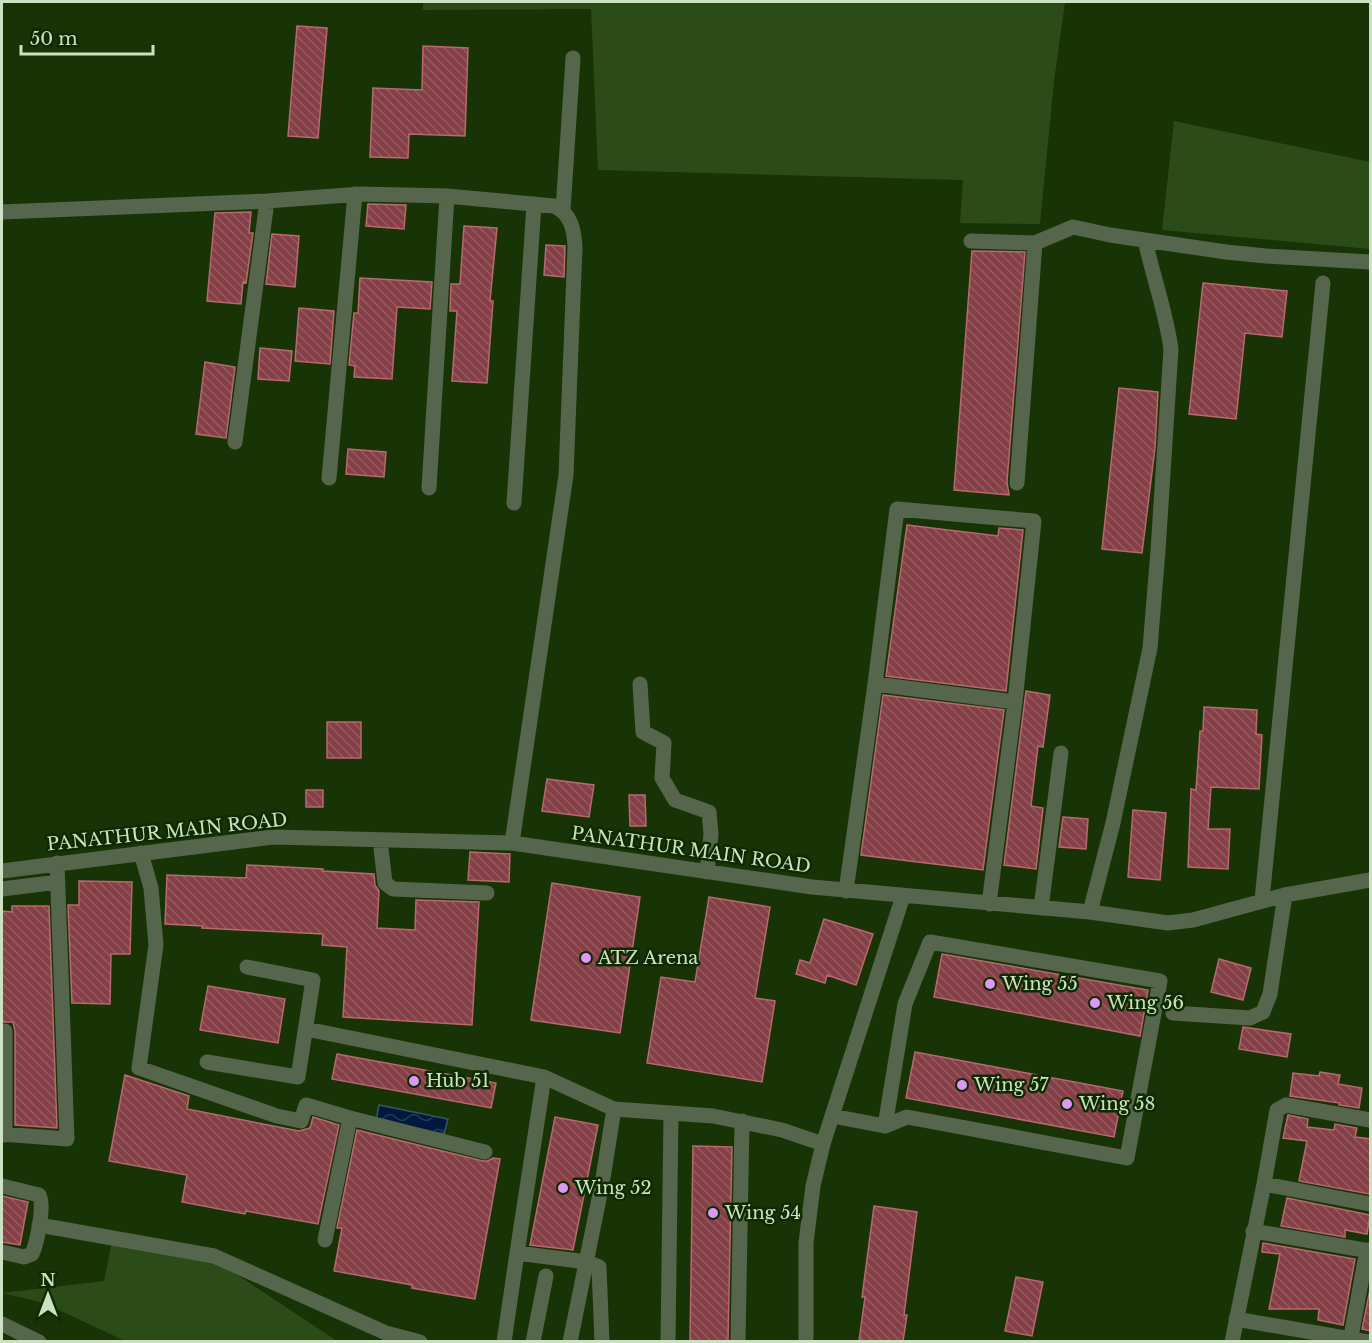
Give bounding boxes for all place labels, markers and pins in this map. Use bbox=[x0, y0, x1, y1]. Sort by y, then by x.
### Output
place label: ATZ Arena bbox=[597, 947, 698, 969]
marker: ATZ Arena bbox=[579, 951, 593, 965]
place label: Wing 55 bbox=[1001, 973, 1078, 995]
marker: Wing 55 bbox=[983, 977, 997, 991]
place label: Wing 56 bbox=[1106, 992, 1184, 1014]
marker: Wing 56 bbox=[1088, 996, 1102, 1010]
place label: Hub 51 bbox=[426, 1070, 490, 1092]
marker: Hub 51 bbox=[407, 1074, 421, 1088]
place label: Wing 57 bbox=[973, 1074, 1050, 1096]
marker: Wing 57 bbox=[955, 1078, 969, 1092]
place label: Wing 58 bbox=[1078, 1093, 1155, 1115]
marker: Wing 58 bbox=[1060, 1097, 1074, 1111]
place label: Wing 52 bbox=[574, 1177, 652, 1199]
marker: Wing 52 bbox=[556, 1181, 570, 1195]
place label: Wing 54 bbox=[724, 1202, 801, 1224]
marker: Wing 54 bbox=[706, 1206, 720, 1220]

